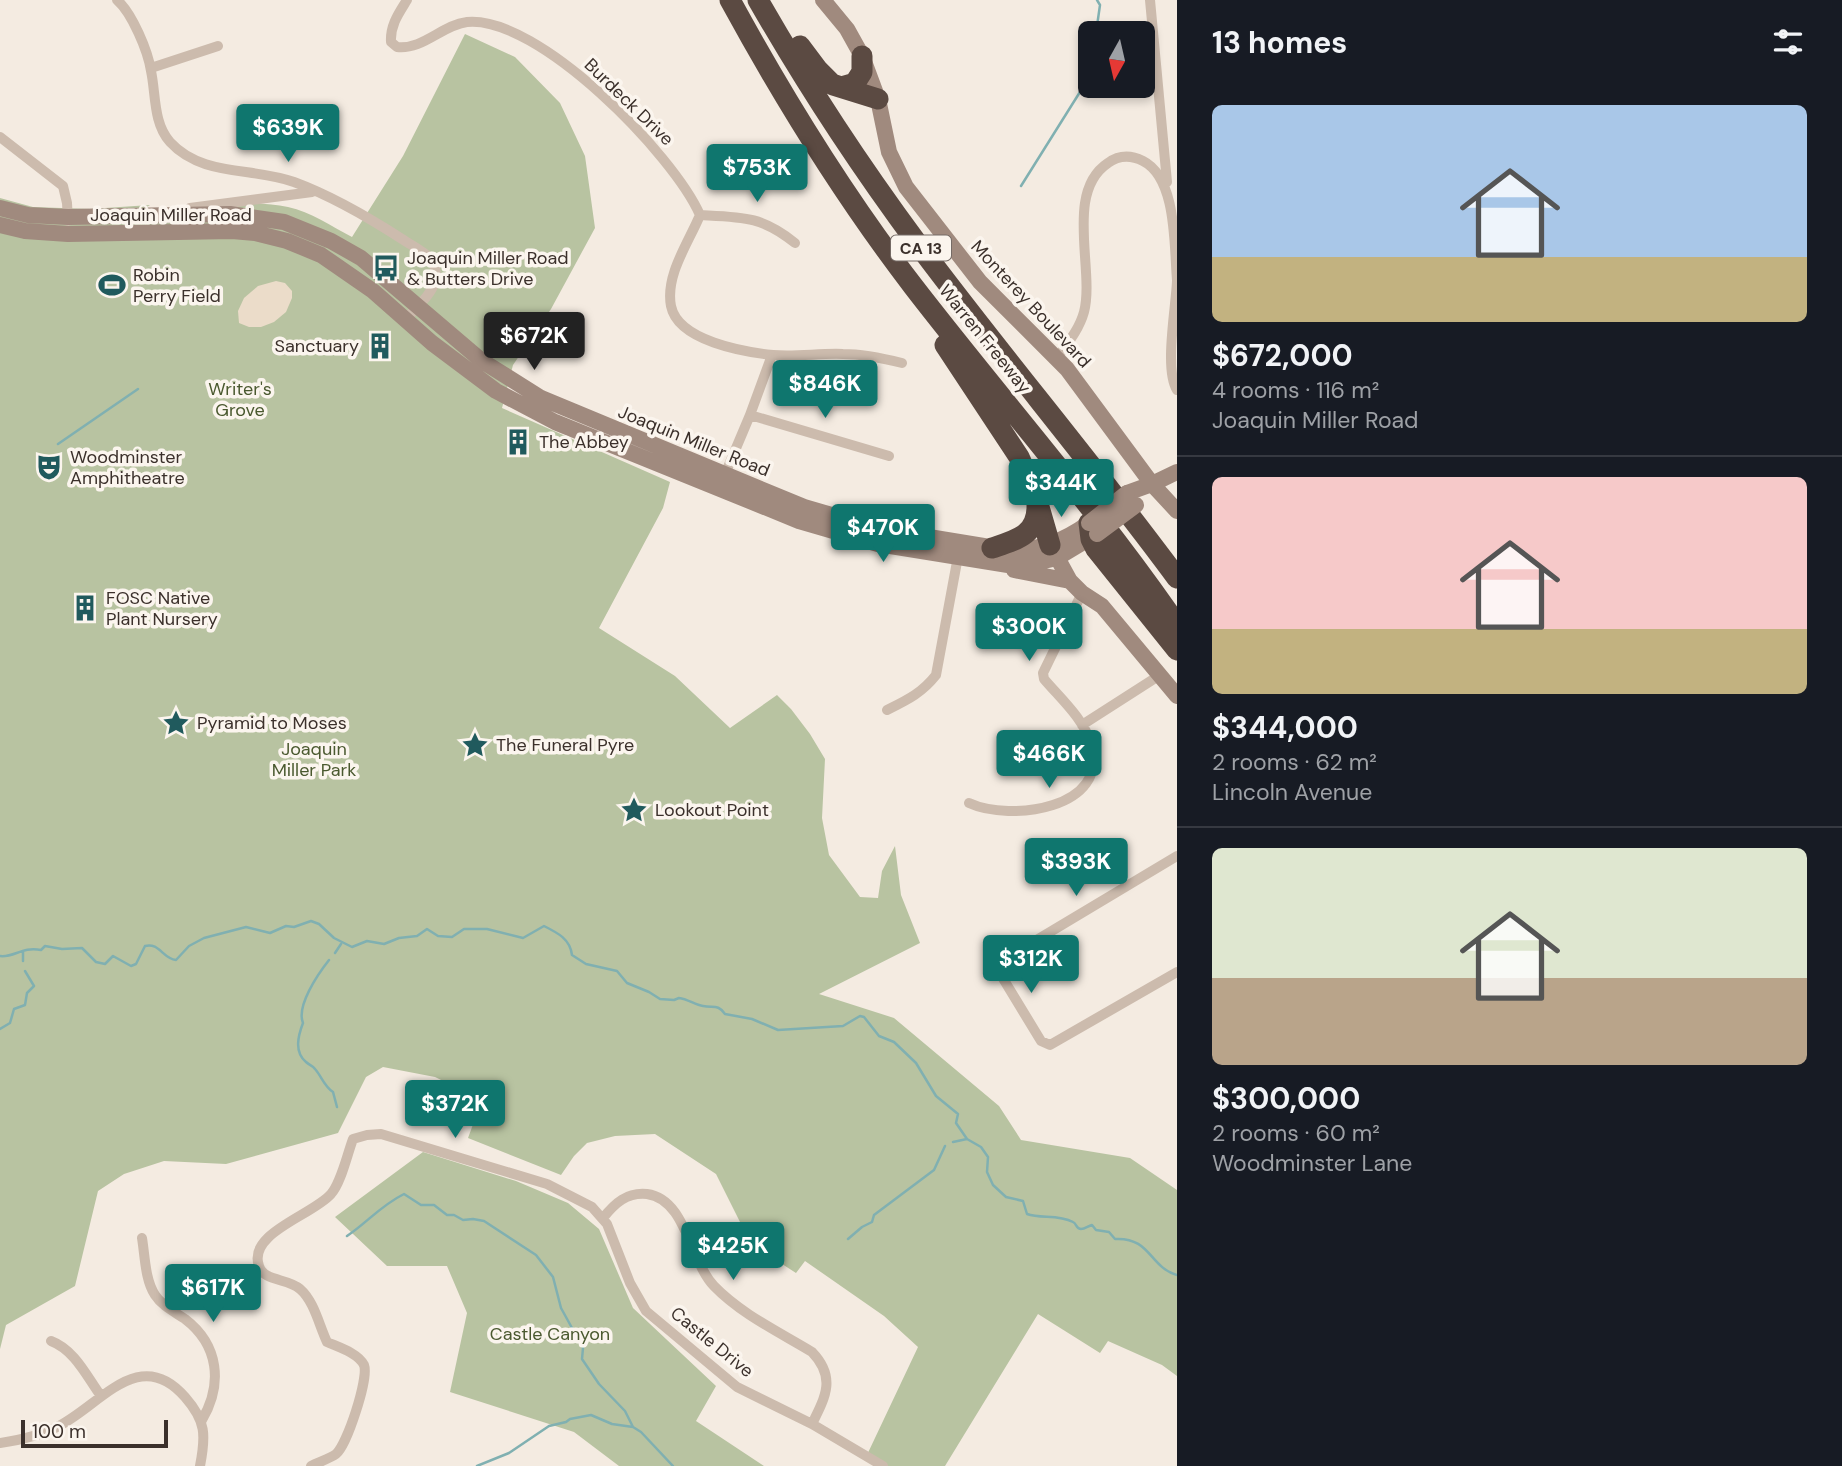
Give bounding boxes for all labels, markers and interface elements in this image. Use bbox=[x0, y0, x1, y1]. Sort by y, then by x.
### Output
north arrow bbox=[1078, 21, 1155, 98]
map controls bbox=[1078, 21, 1155, 98]
text: 13 homes bbox=[1212, 23, 1347, 62]
icon: filters bbox=[1769, 23, 1807, 61]
street label: Burdeck Drive bbox=[579, 53, 679, 151]
pin: $639K bbox=[239, 104, 337, 164]
text: $639K bbox=[252, 112, 324, 142]
pin: $753K bbox=[708, 144, 806, 204]
icon: home bbox=[1447, 150, 1573, 276]
text: $753K bbox=[723, 152, 791, 182]
street label: Joaquin Miller Road bbox=[90, 203, 252, 227]
street label: Monterey Boulevard bbox=[966, 235, 1096, 373]
road number: CA 13 bbox=[891, 236, 951, 260]
place label: Joaquin Miller Road & Butters Drive bbox=[407, 246, 569, 291]
bus stop icon: Joaquin Miller Road & Butters Drive bbox=[371, 253, 401, 283]
place label: Robin Perry Field bbox=[133, 263, 221, 308]
sports icon: Robin Perry Field bbox=[97, 270, 127, 300]
street label: Warren Freeway bbox=[934, 280, 1036, 398]
pin: $672K bbox=[485, 312, 583, 372]
text: $672K bbox=[500, 320, 568, 350]
building icon: Sanctuary bbox=[365, 331, 395, 361]
place label: Sanctuary bbox=[275, 334, 359, 358]
text: $672,000 bbox=[1212, 336, 1353, 375]
pin: $846K bbox=[776, 360, 874, 420]
text: $846K bbox=[788, 368, 862, 398]
text: 4 rooms · 116 m² bbox=[1212, 375, 1379, 405]
park label: Writer's Grove bbox=[208, 377, 272, 422]
street label: Joaquin Miller Road bbox=[615, 400, 773, 482]
text: Joaquin Miller Road bbox=[1212, 405, 1418, 435]
building icon: The Abbey bbox=[503, 427, 533, 457]
place label: The Abbey bbox=[539, 430, 629, 454]
place label: Woodminster Amphitheatre bbox=[70, 445, 185, 490]
theatre icon: Woodminster Amphitheatre bbox=[34, 452, 64, 482]
pin: $344K bbox=[1012, 460, 1110, 519]
text: $344K bbox=[1025, 467, 1097, 497]
pin: $470K bbox=[834, 504, 932, 564]
text: $470K bbox=[847, 512, 919, 542]
icon: home bbox=[1447, 522, 1573, 648]
place label: FOSC Native Plant Nursery bbox=[106, 586, 218, 631]
building icon: FOSC Native Plant Nursery bbox=[70, 593, 100, 623]
pin: $300K bbox=[980, 604, 1078, 663]
text: $300K bbox=[991, 611, 1067, 641]
place icon: Pyramid to Moses bbox=[161, 708, 191, 738]
text: $344,000 bbox=[1212, 708, 1358, 747]
place label: Pyramid to Moses bbox=[197, 711, 347, 735]
place icon: The Funeral Pyre bbox=[460, 730, 490, 760]
pin: $466K bbox=[1000, 730, 1098, 790]
place label: The Funeral Pyre bbox=[496, 733, 634, 757]
park label: Joaquin Miller Park bbox=[272, 737, 356, 782]
text: $466K bbox=[1012, 738, 1086, 768]
text: 2 rooms · 62 m² bbox=[1212, 747, 1377, 777]
text: Lincoln Avenue bbox=[1212, 777, 1372, 807]
place icon: Lookout Point bbox=[619, 795, 649, 825]
place label: Lookout Point bbox=[655, 798, 769, 822]
pin: $393K bbox=[1027, 838, 1125, 898]
text: $393K bbox=[1041, 846, 1111, 876]
icon: home bbox=[1447, 893, 1573, 1019]
pin: $312K bbox=[982, 936, 1080, 995]
text: $312K bbox=[999, 943, 1063, 973]
text: $300,000 bbox=[1212, 1079, 1360, 1118]
pin: $372K bbox=[406, 1080, 504, 1140]
text: $372K bbox=[421, 1088, 489, 1118]
text: 2 rooms · 60 m² bbox=[1212, 1118, 1380, 1148]
text: Woodminster Lane bbox=[1212, 1148, 1412, 1178]
pin: $425K bbox=[684, 1222, 782, 1282]
text: $425K bbox=[697, 1230, 769, 1260]
pin: $617K bbox=[164, 1264, 262, 1324]
text: $617K bbox=[181, 1272, 245, 1302]
street label: Castle Drive bbox=[666, 1301, 758, 1383]
park label: Castle Canyon bbox=[490, 1322, 610, 1346]
scale bar bbox=[21, 1417, 168, 1449]
text: 100 m bbox=[32, 1419, 86, 1444]

